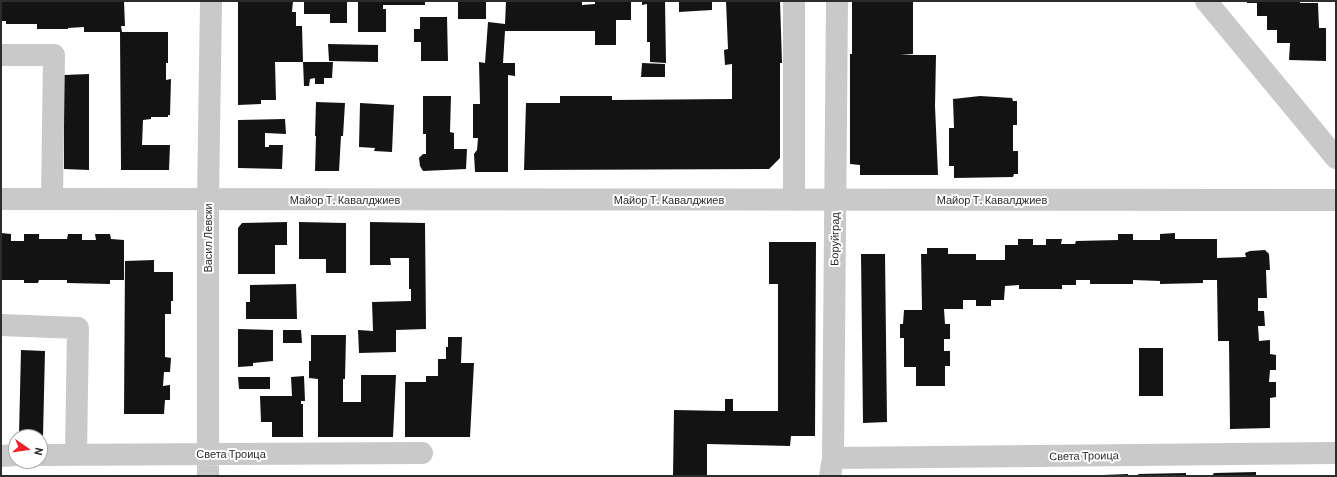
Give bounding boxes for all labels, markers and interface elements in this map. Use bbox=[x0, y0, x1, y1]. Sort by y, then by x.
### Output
street label: Майор Т. Кавалджиев bbox=[290, 193, 400, 207]
street label: Майор Т. Кавалджиев bbox=[614, 193, 724, 207]
street label: Майор Т. Кавалджиев bbox=[937, 193, 1047, 207]
street label: Васил Левски bbox=[201, 203, 215, 273]
street label: Боруйград bbox=[828, 212, 842, 266]
north arrow bbox=[8, 429, 48, 469]
text: N bbox=[32, 447, 46, 457]
street label: Света Троица bbox=[196, 447, 266, 461]
street label: Света Троица bbox=[1049, 449, 1119, 463]

